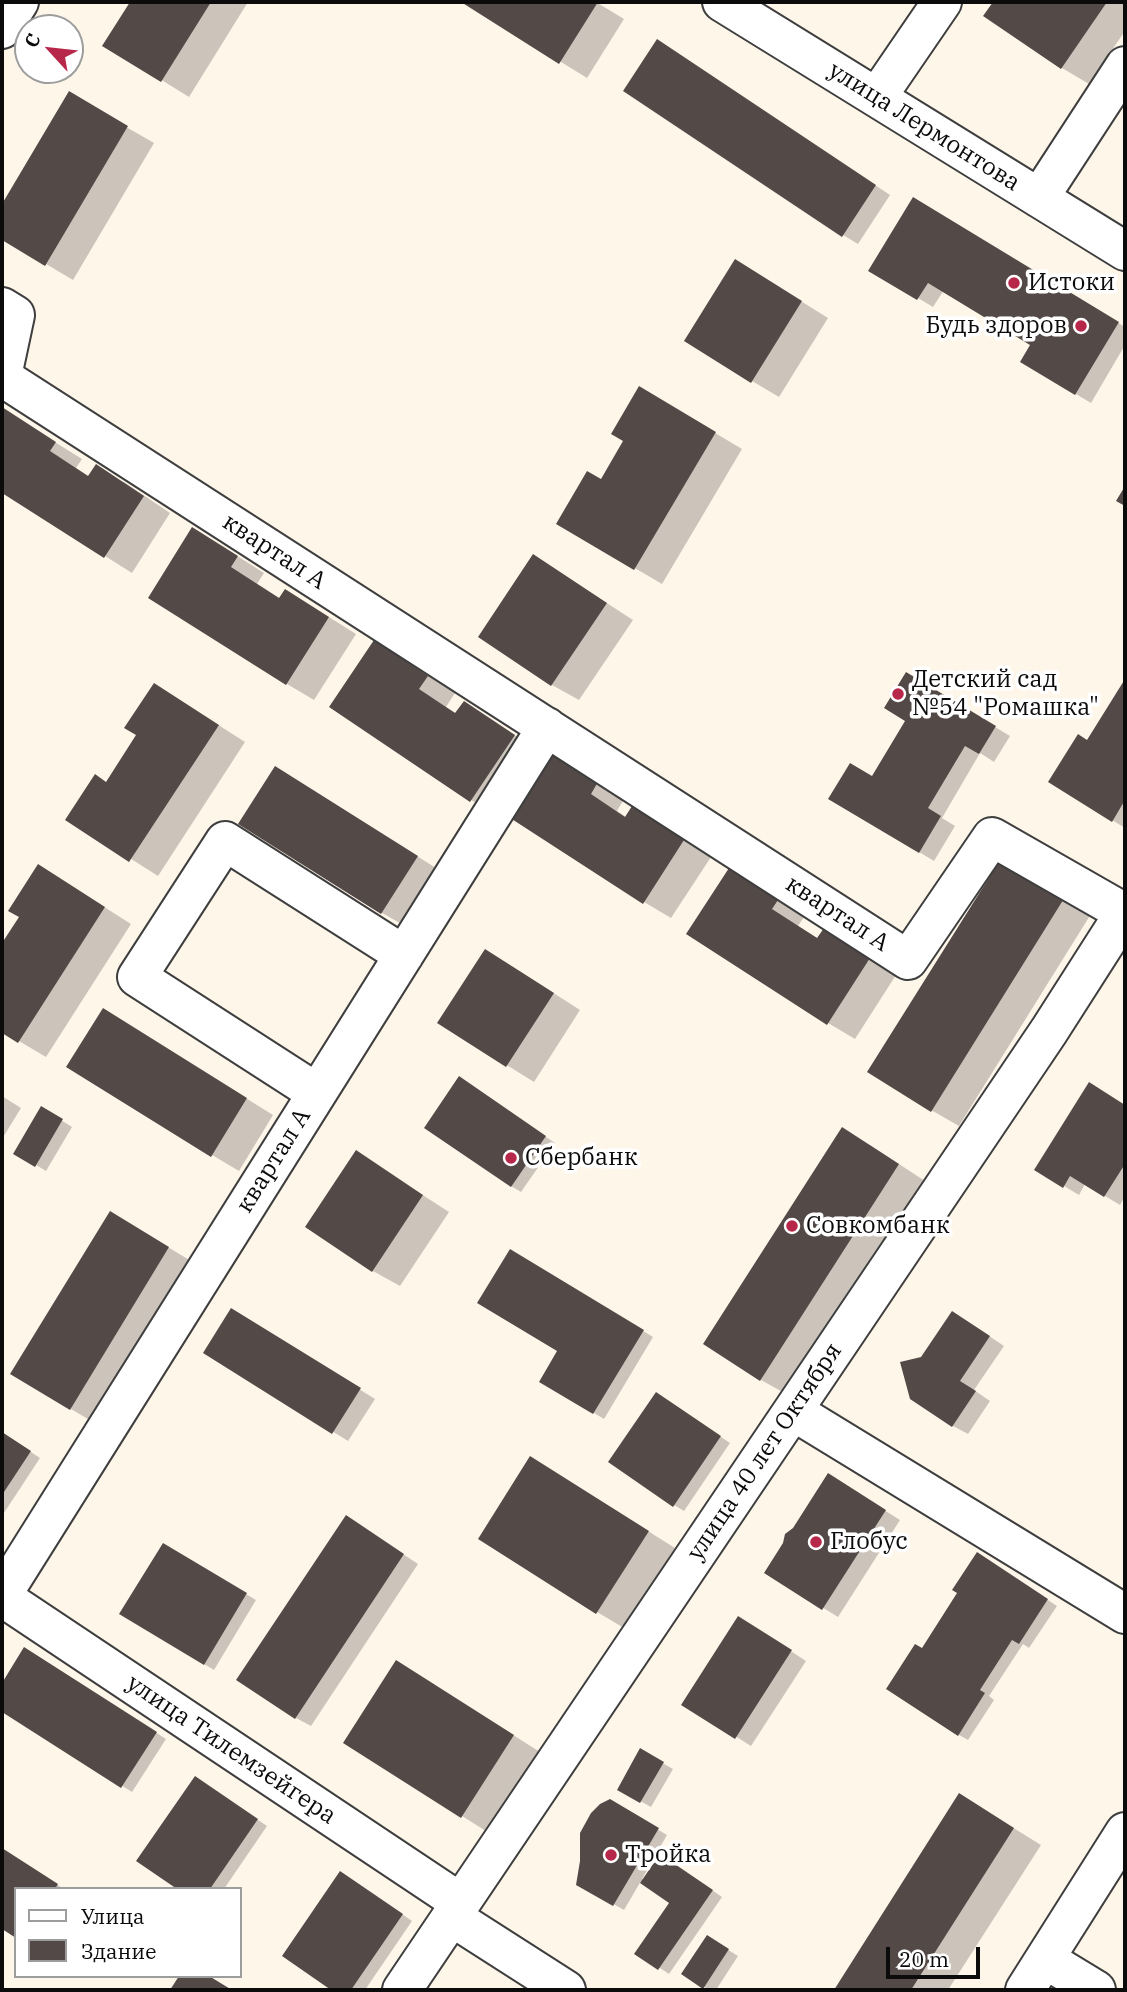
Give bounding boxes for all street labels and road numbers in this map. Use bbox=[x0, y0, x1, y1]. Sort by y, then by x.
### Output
street label: улица Лермонтова bbox=[823, 56, 1025, 198]
street label: квартал А bbox=[217, 508, 331, 596]
street label: квартал А bbox=[780, 870, 894, 958]
street label: квартал А bbox=[231, 1103, 317, 1219]
street label: улица 40 лет Октября bbox=[681, 1338, 849, 1566]
street label: улица Тилемзейгера bbox=[121, 1669, 341, 1831]

